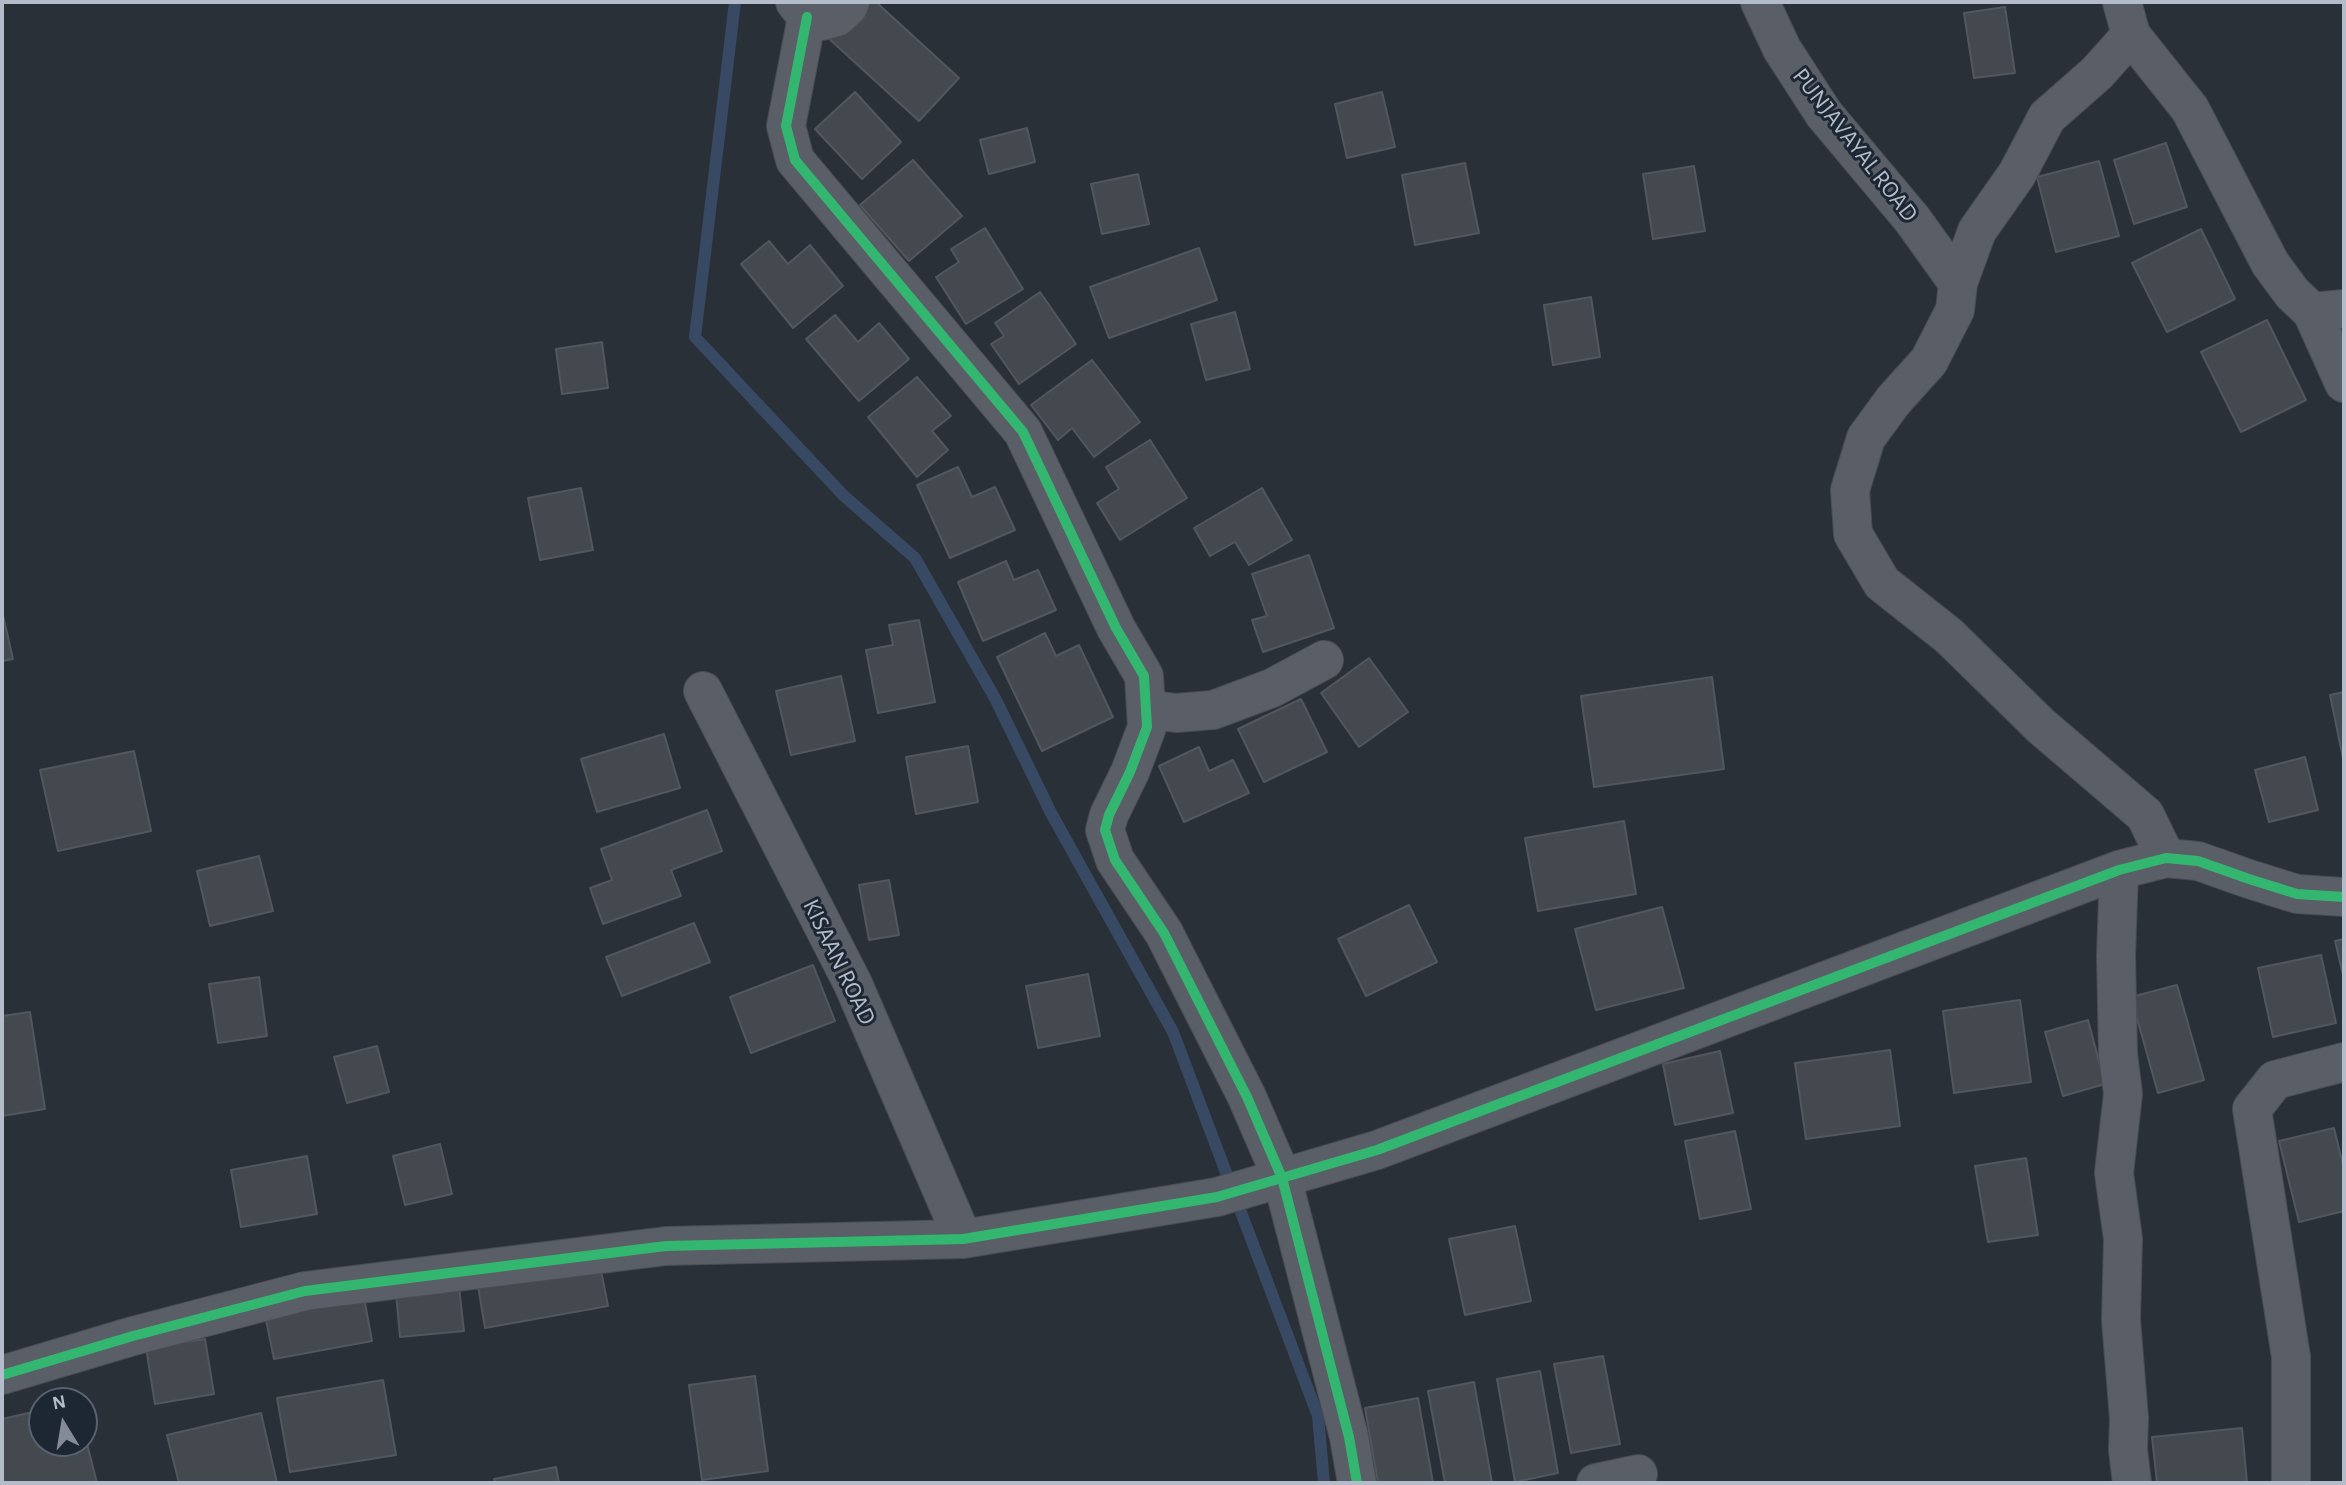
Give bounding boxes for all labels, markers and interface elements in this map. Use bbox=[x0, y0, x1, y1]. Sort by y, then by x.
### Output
street label: PUNJAVAYAL ROAD bbox=[1786, 62, 1924, 228]
street label: KISAAN ROAD bbox=[796, 894, 882, 1030]
north arrow bbox=[28, 1387, 98, 1457]
text: N bbox=[51, 1392, 68, 1413]

